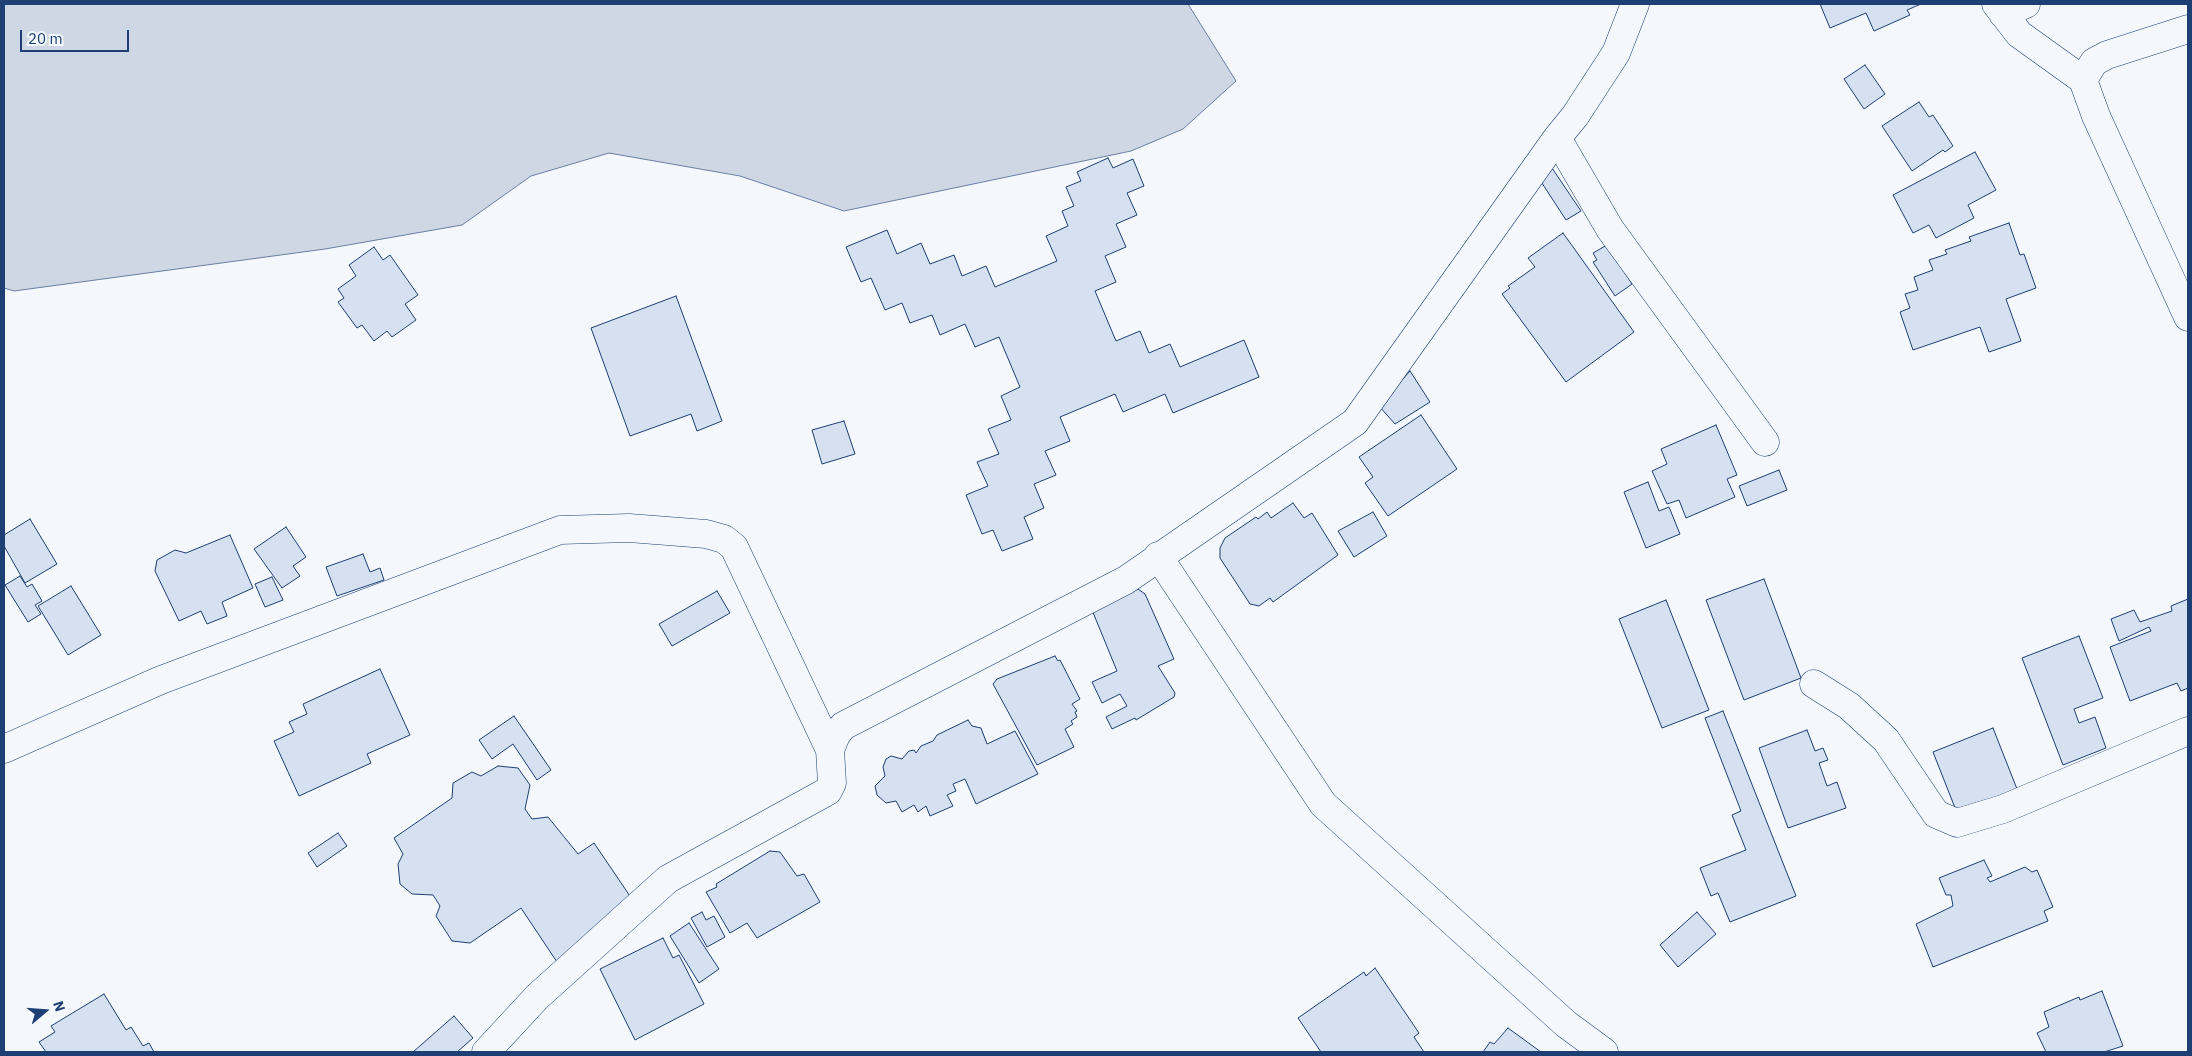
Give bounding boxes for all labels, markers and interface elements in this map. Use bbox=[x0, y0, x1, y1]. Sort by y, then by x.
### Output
scale bar bbox=[22, 20, 131, 52]
text: 20 m bbox=[28, 29, 63, 48]
north arrow bbox=[20, 986, 70, 1036]
text: N bbox=[49, 999, 69, 1014]

